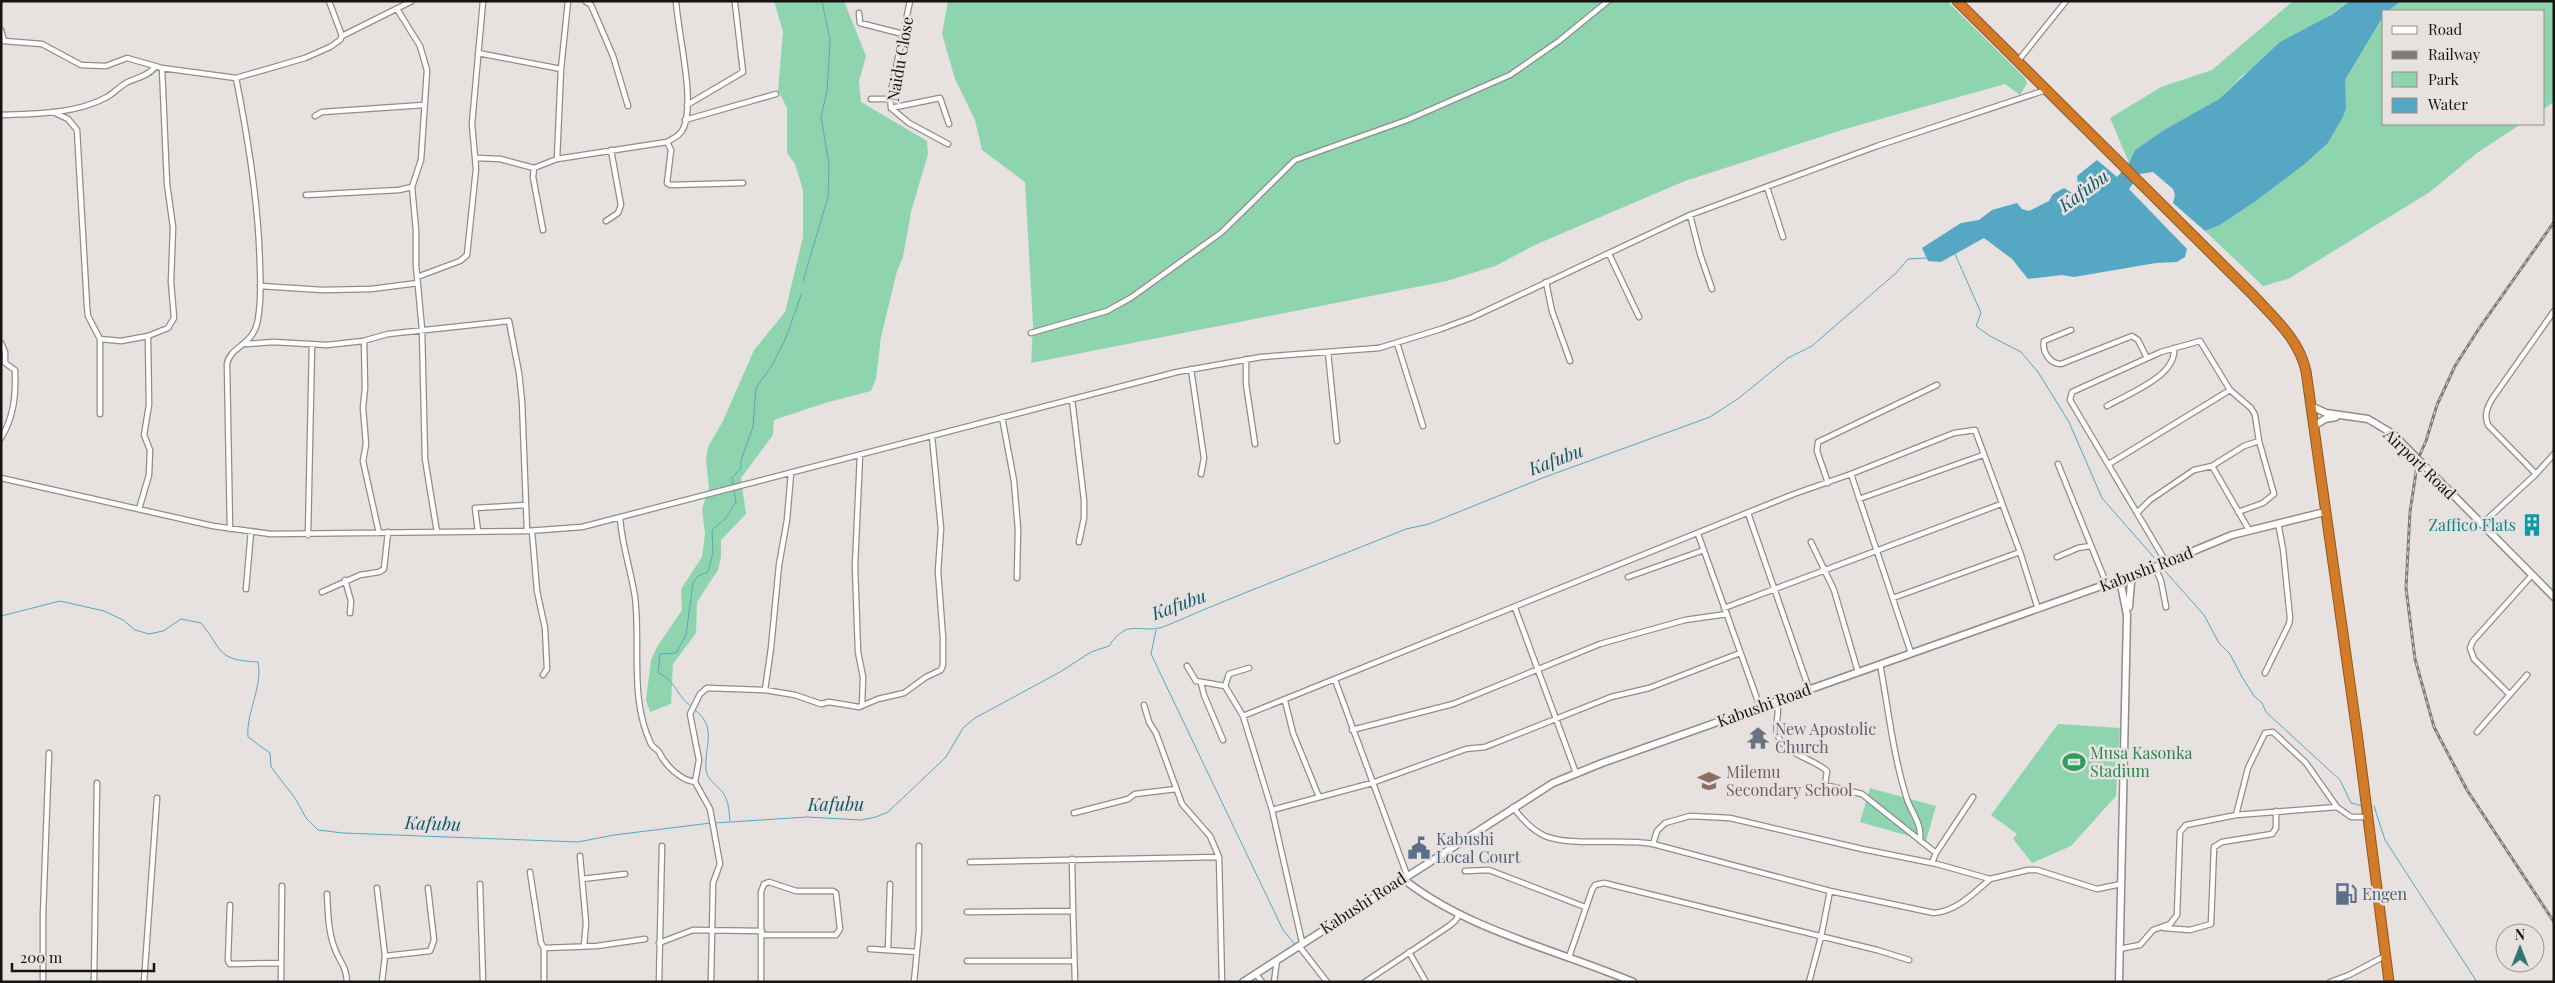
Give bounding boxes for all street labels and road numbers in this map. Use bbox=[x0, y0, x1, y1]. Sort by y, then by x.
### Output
street label: Naidu Close bbox=[882, 15, 917, 103]
street label: Airport Road bbox=[2379, 423, 2461, 503]
street label: Kabushi Road bbox=[2096, 541, 2196, 596]
street label: Kabushi Road bbox=[1714, 678, 1814, 731]
street label: Kabushi Road bbox=[1316, 867, 1410, 938]

